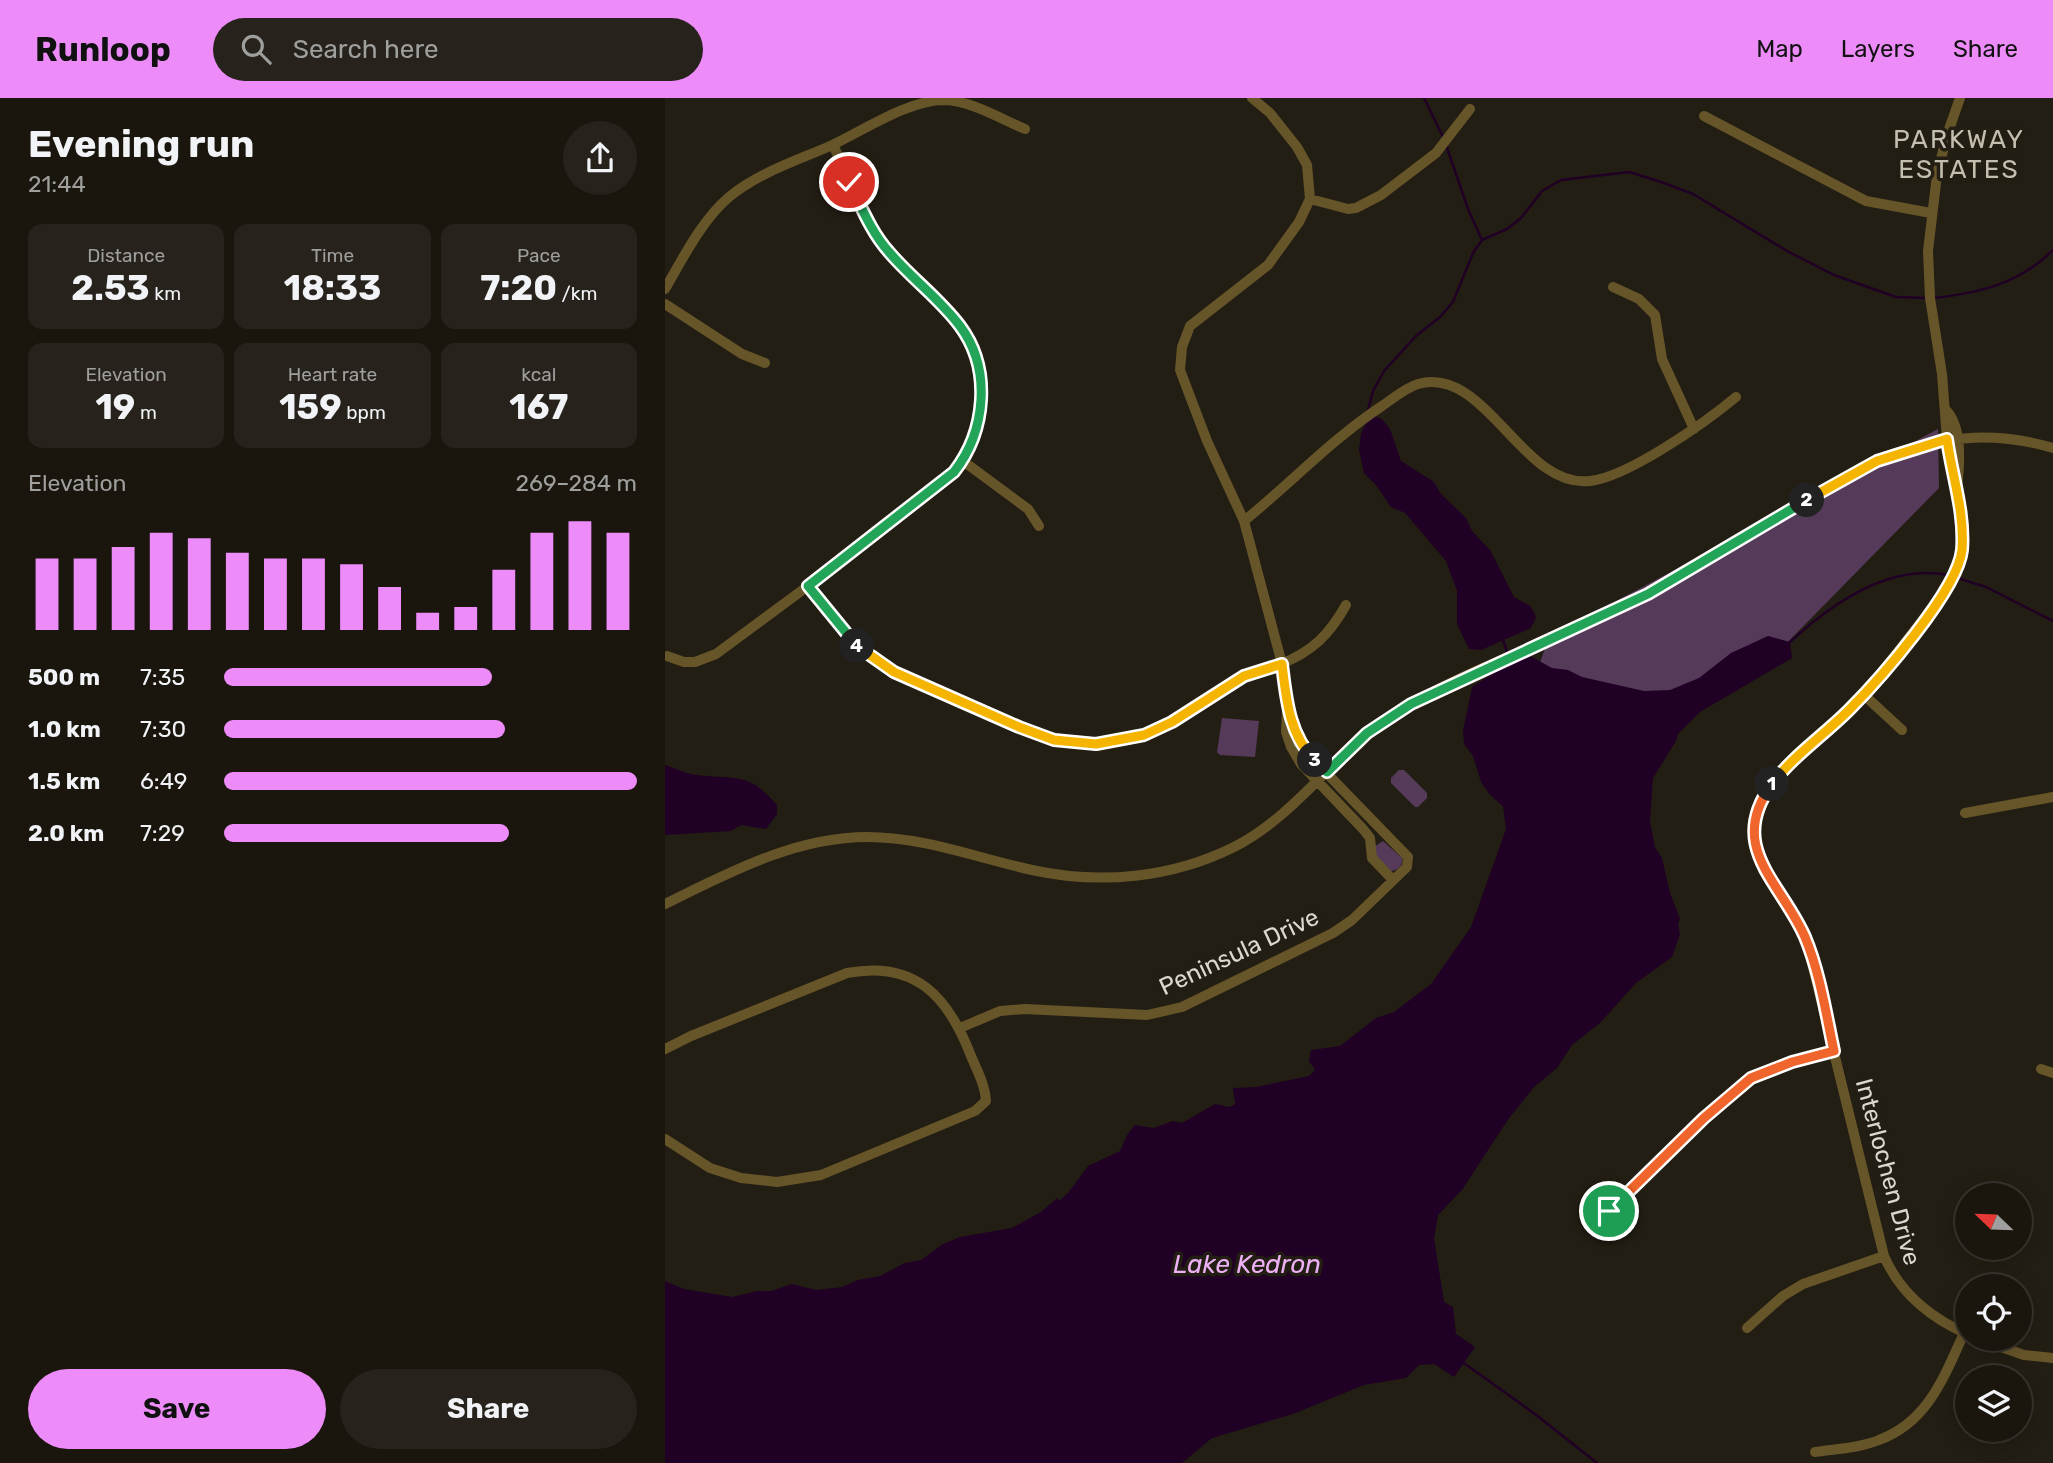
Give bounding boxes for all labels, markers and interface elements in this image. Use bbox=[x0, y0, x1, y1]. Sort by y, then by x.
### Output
search box bbox=[213, 18, 703, 81]
text: Runloop bbox=[35, 30, 171, 69]
icon: search bbox=[237, 30, 275, 68]
text: Search here bbox=[293, 34, 439, 65]
text: Map bbox=[1756, 35, 1803, 63]
text: Layers bbox=[1841, 35, 1915, 63]
text: Share bbox=[1953, 35, 2018, 63]
text: Evening run bbox=[28, 121, 254, 167]
button: share bbox=[563, 121, 637, 195]
district label: PARKWAY ESTATES bbox=[1893, 124, 2025, 185]
pin bbox=[819, 152, 879, 212]
icon: check bbox=[830, 163, 868, 201]
text: 21:44 bbox=[28, 170, 86, 198]
text: Distance bbox=[87, 244, 165, 267]
text: Time bbox=[311, 244, 354, 267]
text: Pace bbox=[517, 244, 561, 267]
text: 2.53 bbox=[71, 267, 150, 309]
text: 18:33 bbox=[284, 267, 381, 309]
text: 7:20 bbox=[480, 267, 557, 309]
text: km bbox=[150, 282, 181, 305]
text: /km bbox=[557, 282, 597, 305]
text: Elevation bbox=[85, 363, 167, 386]
text: Heart rate bbox=[288, 363, 377, 386]
text: kcal bbox=[521, 363, 556, 386]
text: 19 bbox=[95, 386, 135, 428]
text: 159 bbox=[279, 386, 342, 428]
text: 167 bbox=[509, 386, 568, 428]
text: m bbox=[135, 401, 157, 424]
text: bpm bbox=[342, 401, 386, 424]
text: Elevation bbox=[28, 469, 127, 497]
text: 269–284 m bbox=[516, 469, 637, 497]
pin: 2 bbox=[1789, 482, 1825, 518]
text: 2 bbox=[1800, 488, 1813, 511]
pin: 4 bbox=[839, 628, 875, 664]
text: 4 bbox=[850, 634, 863, 657]
text: 500 m bbox=[28, 663, 100, 691]
text: 7:35 bbox=[140, 663, 185, 691]
text: 1.0 km bbox=[28, 715, 101, 743]
text: 7:30 bbox=[140, 715, 186, 743]
pin: 3 bbox=[1297, 742, 1333, 778]
text: 3 bbox=[1308, 748, 1321, 771]
pin: 1 bbox=[1755, 766, 1789, 802]
text: 1.5 km bbox=[28, 767, 100, 795]
text: 6:49 bbox=[140, 767, 188, 795]
text: 1 bbox=[1767, 772, 1776, 795]
text: 2.0 km bbox=[28, 819, 104, 847]
text: 7:29 bbox=[140, 819, 185, 847]
street label: Peninsula Drive bbox=[1155, 903, 1323, 1001]
street label: Interlochen Drive bbox=[1850, 1076, 1926, 1268]
pin bbox=[1579, 1181, 1639, 1241]
north arrow bbox=[1955, 1183, 2032, 1260]
map controls bbox=[1955, 1183, 2032, 1442]
icon: arrive bbox=[1590, 1192, 1628, 1230]
water label: Lake Kedron bbox=[1173, 1249, 1321, 1280]
button: locate bbox=[1955, 1274, 2032, 1351]
button: layers bbox=[1955, 1365, 2032, 1442]
button: Save bbox=[28, 1369, 326, 1449]
button: Share bbox=[340, 1369, 637, 1449]

